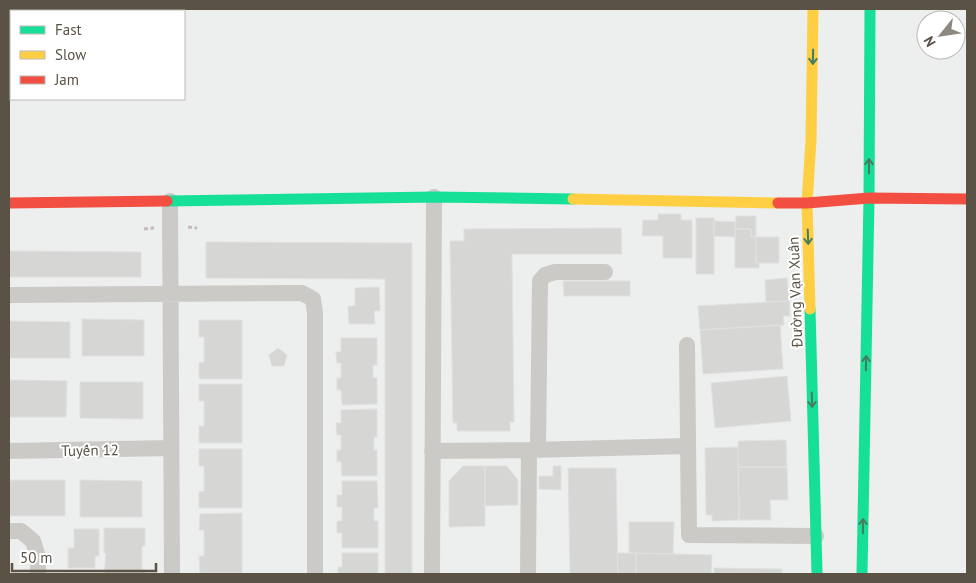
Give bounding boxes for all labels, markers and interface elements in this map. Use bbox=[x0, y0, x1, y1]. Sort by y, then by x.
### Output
legend bbox=[10, 10, 185, 100]
north arrow bbox=[916, 10, 966, 60]
text: Fast bbox=[55, 20, 82, 39]
text: N bbox=[920, 33, 940, 50]
text: Slow bbox=[55, 45, 86, 64]
one-way arrow bbox=[808, 49, 818, 65]
text: Jam bbox=[54, 70, 79, 89]
one-way arrow bbox=[864, 158, 874, 174]
one-way arrow bbox=[803, 229, 813, 245]
street label: Đường Vạn Xuân bbox=[784, 236, 806, 349]
one-way arrow bbox=[861, 355, 871, 372]
one-way arrow bbox=[808, 392, 817, 408]
street label: Tuyến 12 bbox=[61, 440, 119, 460]
one-way arrow bbox=[858, 518, 868, 534]
scale bar bbox=[12, 540, 156, 572]
text: 50 m bbox=[20, 548, 53, 567]

